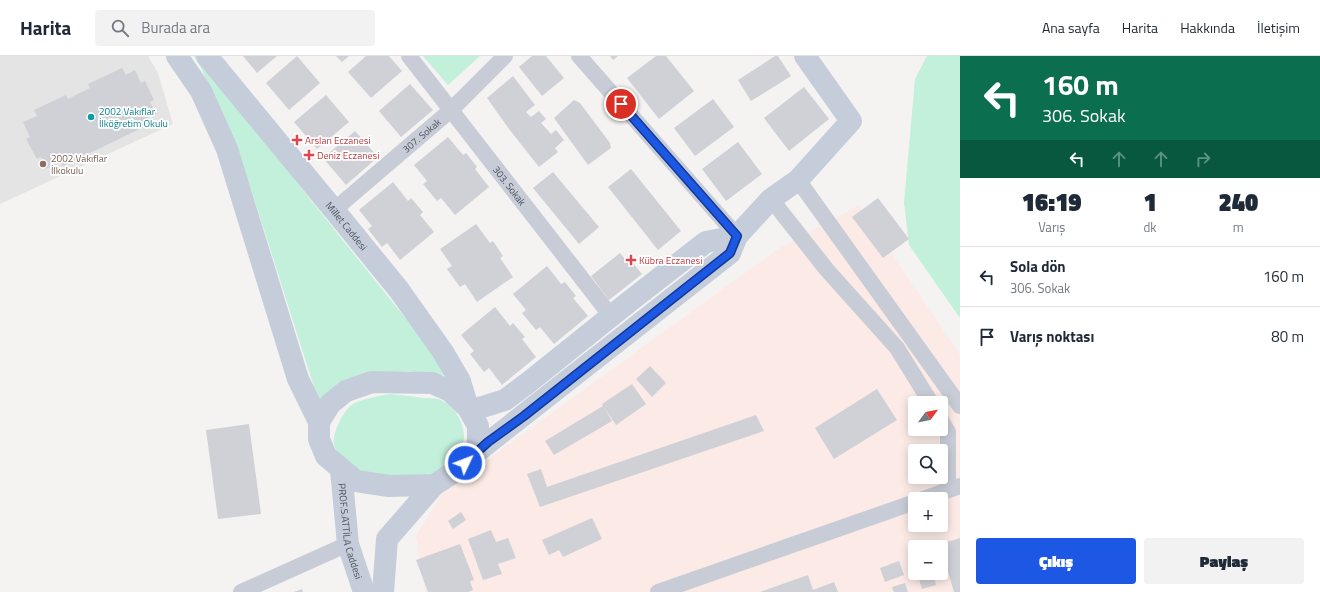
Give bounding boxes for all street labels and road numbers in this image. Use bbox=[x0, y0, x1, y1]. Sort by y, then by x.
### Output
street label: 307. Sokak bbox=[399, 114, 444, 156]
street label: 303. Sokak bbox=[489, 163, 530, 209]
street label: Millet Caddesi bbox=[322, 198, 371, 253]
street label: PROF.S.ATTİLA Caddesi bbox=[335, 482, 367, 581]

